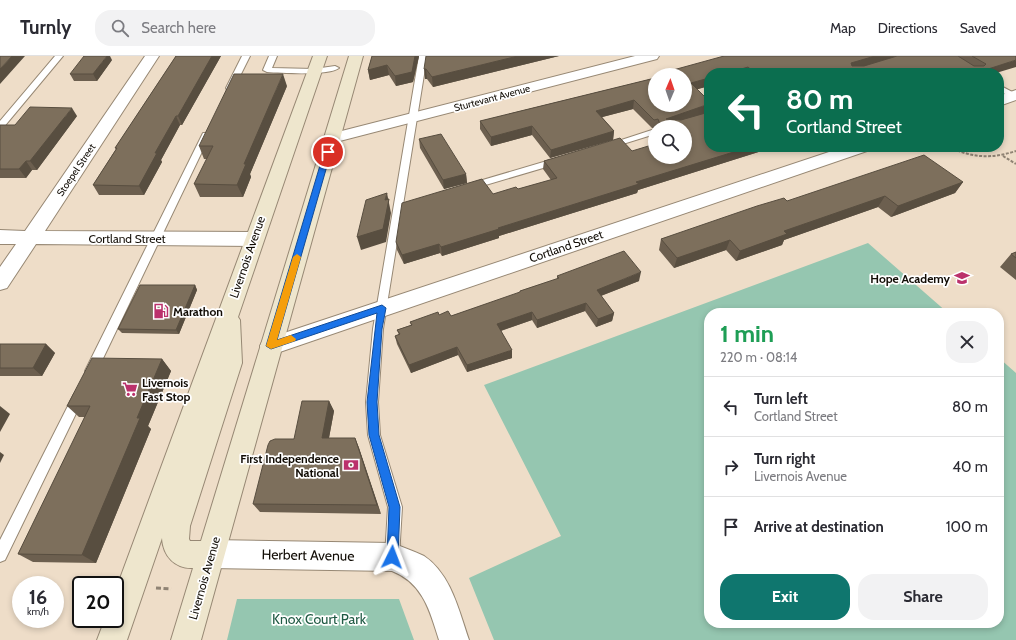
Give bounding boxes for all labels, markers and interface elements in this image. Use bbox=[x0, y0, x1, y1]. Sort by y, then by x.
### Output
search box bbox=[95, 10, 375, 46]
text: Turnly bbox=[20, 16, 71, 39]
icon: search bbox=[109, 17, 131, 39]
text: Search here bbox=[141, 19, 216, 37]
text: Map bbox=[830, 19, 856, 37]
text: Directions bbox=[878, 19, 938, 37]
text: Saved bbox=[960, 19, 996, 37]
north arrow bbox=[648, 68, 692, 112]
map controls bbox=[648, 68, 692, 164]
street label: Sturtevant Avenue bbox=[452, 82, 532, 114]
text: 80 m bbox=[786, 82, 853, 116]
icon: left bbox=[720, 84, 772, 136]
text: Cortland Street bbox=[786, 116, 902, 138]
button: search bbox=[648, 120, 692, 164]
pin bbox=[311, 135, 345, 169]
street label: Stoepel Street bbox=[54, 141, 99, 199]
icon: arrive bbox=[317, 141, 339, 163]
street label: Livernois Avenue bbox=[226, 214, 268, 300]
street label: Cortland Street bbox=[527, 226, 605, 266]
street label: Cortland Street bbox=[88, 231, 166, 246]
school or university icon: Hope Academy bbox=[953, 269, 971, 287]
place label: Hope Academy bbox=[870, 271, 951, 286]
fuel station icon: Marathon bbox=[152, 302, 170, 320]
place label: Marathon bbox=[173, 304, 223, 319]
text: 1 min bbox=[720, 319, 774, 348]
button: close bbox=[946, 321, 988, 363]
text: 220 m · 08:14 bbox=[720, 349, 797, 365]
place label: Livernois Fast Stop bbox=[142, 375, 190, 404]
supermarket icon: Livernois Fast Stop bbox=[121, 380, 139, 398]
text: Turn left bbox=[754, 390, 808, 408]
icon: left bbox=[720, 396, 742, 418]
text: 80 m bbox=[952, 398, 988, 416]
text: Cortland Street bbox=[754, 408, 838, 424]
text: Turn right bbox=[754, 450, 815, 468]
place label: First Independence National bbox=[240, 451, 339, 480]
bank icon: First Independence National bbox=[342, 456, 360, 474]
icon: right bbox=[720, 456, 742, 478]
text: 40 m bbox=[952, 458, 988, 476]
text: Livernois Avenue bbox=[754, 468, 847, 484]
icon: arrive bbox=[720, 516, 742, 538]
text: Arrive at destination bbox=[754, 518, 884, 536]
text: 100 m bbox=[946, 518, 988, 536]
street label: Livernois Avenue bbox=[185, 535, 223, 621]
position arrow bbox=[371, 536, 413, 578]
street label: Herbert Avenue bbox=[261, 545, 355, 565]
button: Exit bbox=[720, 574, 850, 620]
button: Share bbox=[858, 574, 988, 620]
speed limit sign: 20 bbox=[72, 576, 124, 628]
text: 16 bbox=[29, 585, 47, 609]
text: km/h bbox=[27, 605, 49, 618]
park label: Knox Court Park bbox=[272, 610, 367, 628]

